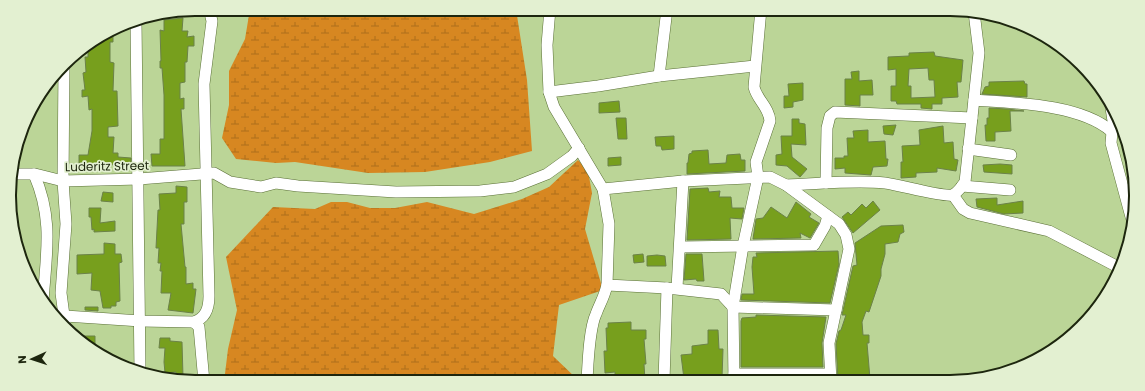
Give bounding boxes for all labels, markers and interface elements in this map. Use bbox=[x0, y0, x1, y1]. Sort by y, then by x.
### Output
street label: Luderitz Street bbox=[65, 157, 149, 175]
north arrow bbox=[12, 339, 52, 379]
text: N bbox=[14, 355, 30, 364]

